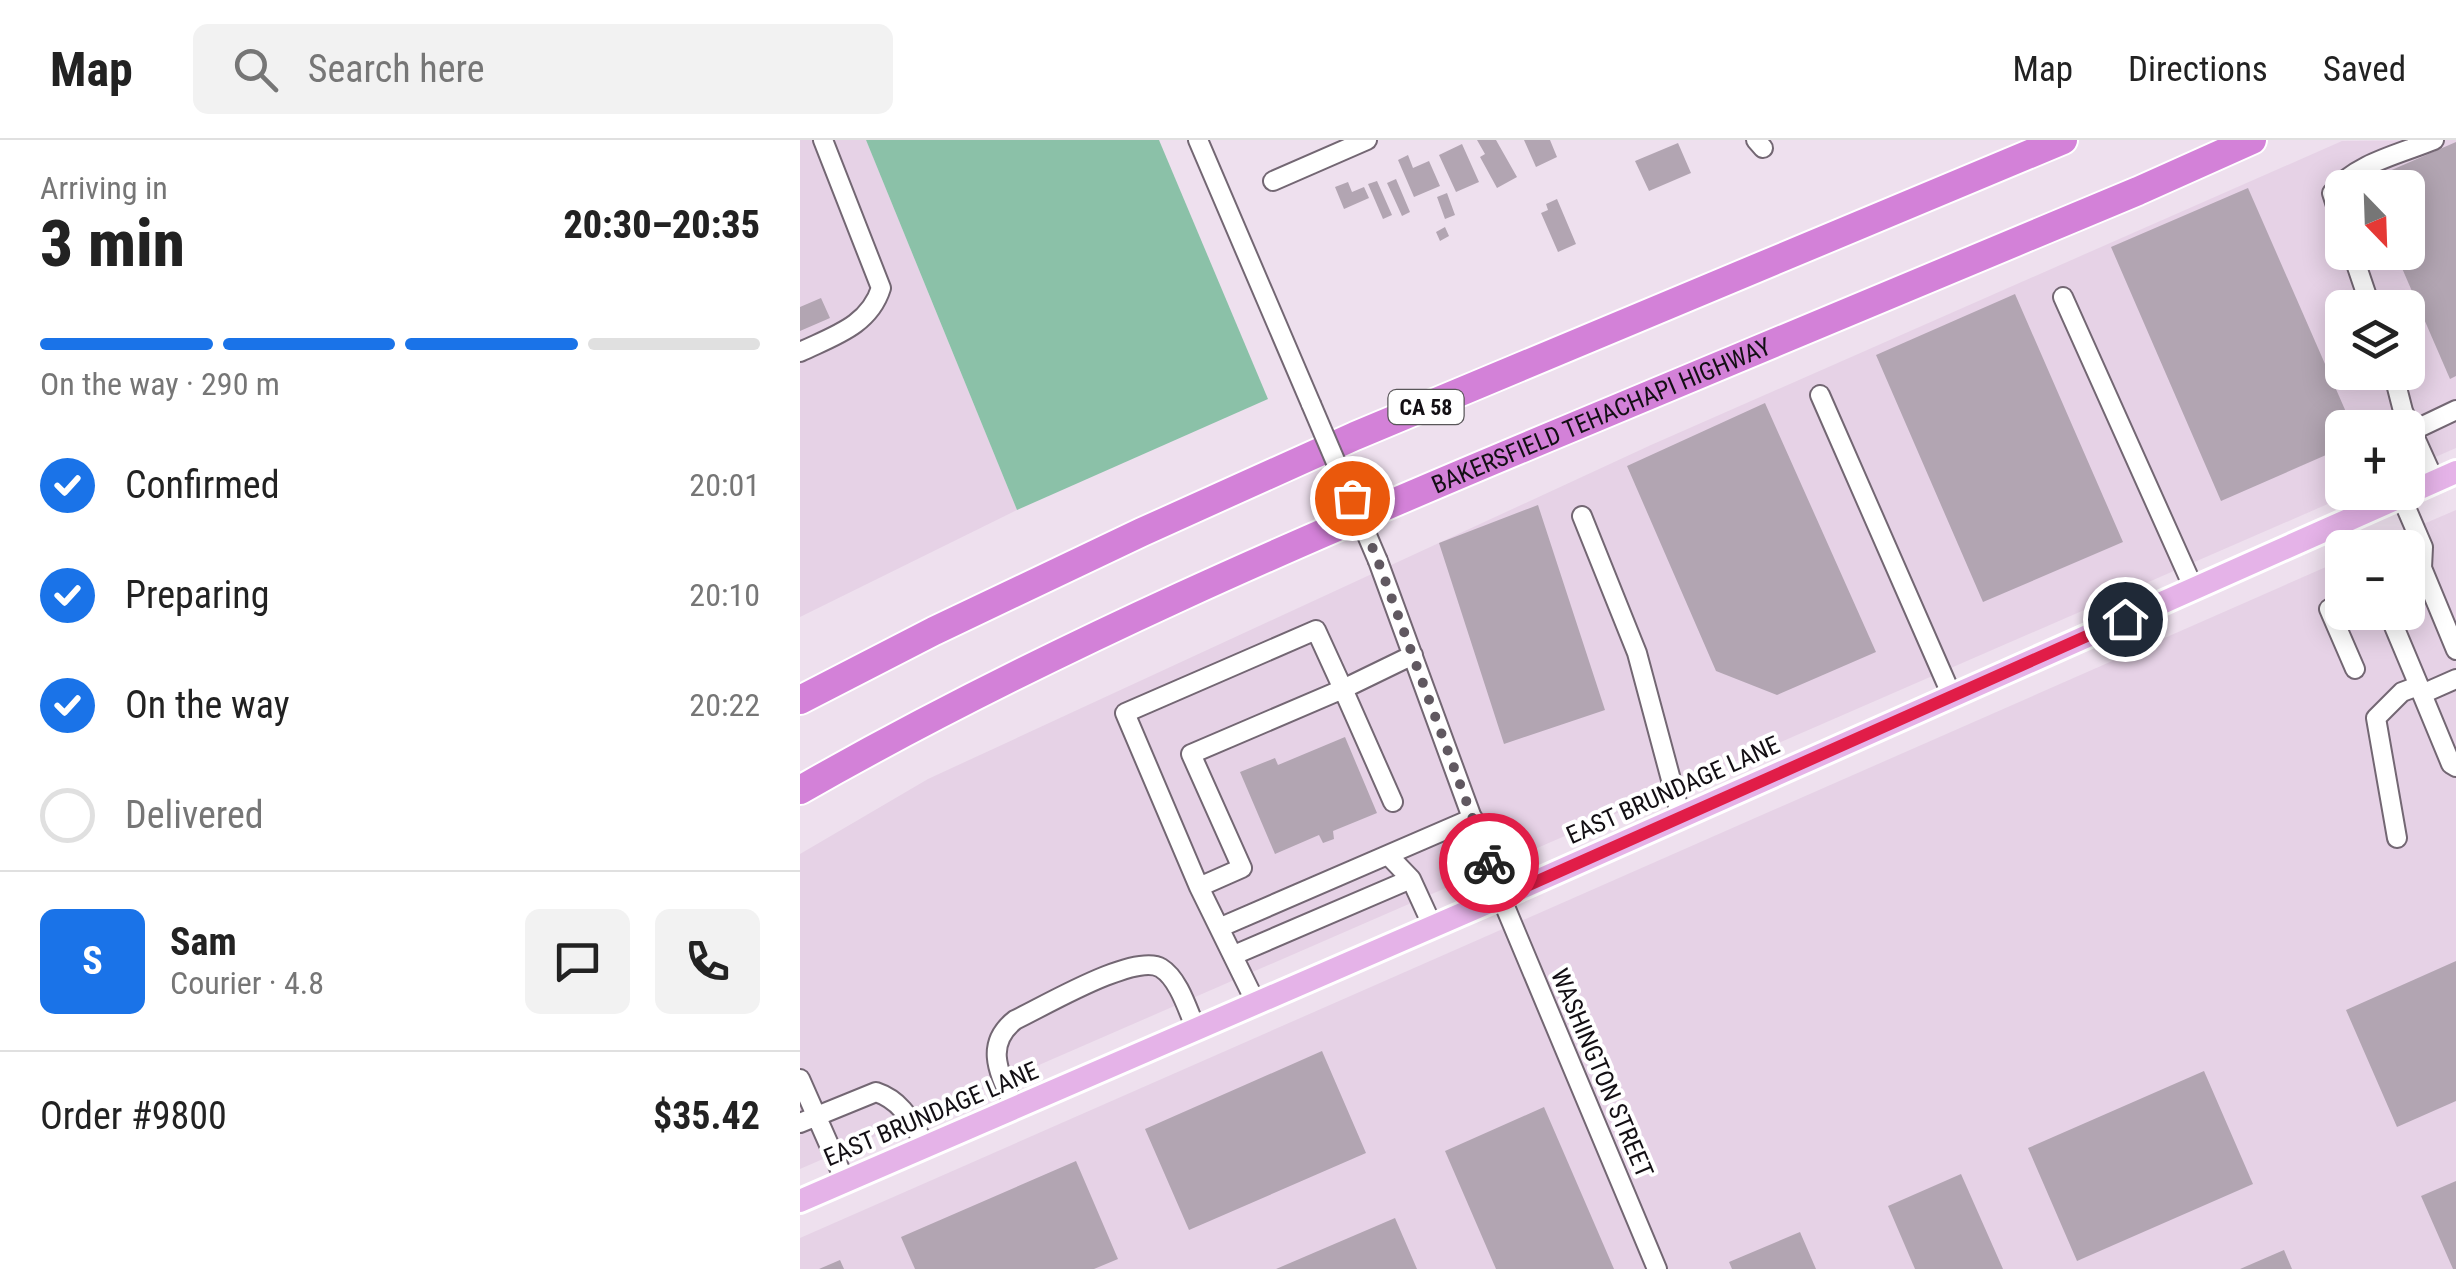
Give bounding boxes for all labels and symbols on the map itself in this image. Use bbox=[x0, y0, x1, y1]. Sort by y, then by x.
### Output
north arrow bbox=[2325, 170, 2425, 270]
street label: BAKERSFIELD TEHACHAPI HIGHWAY bbox=[1427, 331, 1775, 499]
road number: CA 58 bbox=[1388, 390, 1464, 424]
pin bbox=[1310, 456, 1395, 541]
pin bbox=[2083, 577, 2168, 662]
street label: EAST BRUNDAGE LANE bbox=[1562, 730, 1784, 850]
courier bbox=[1439, 813, 1539, 913]
street label: WASHINGTON STREET bbox=[1545, 964, 1659, 1182]
street label: EAST BRUNDAGE LANE bbox=[819, 1056, 1043, 1172]

